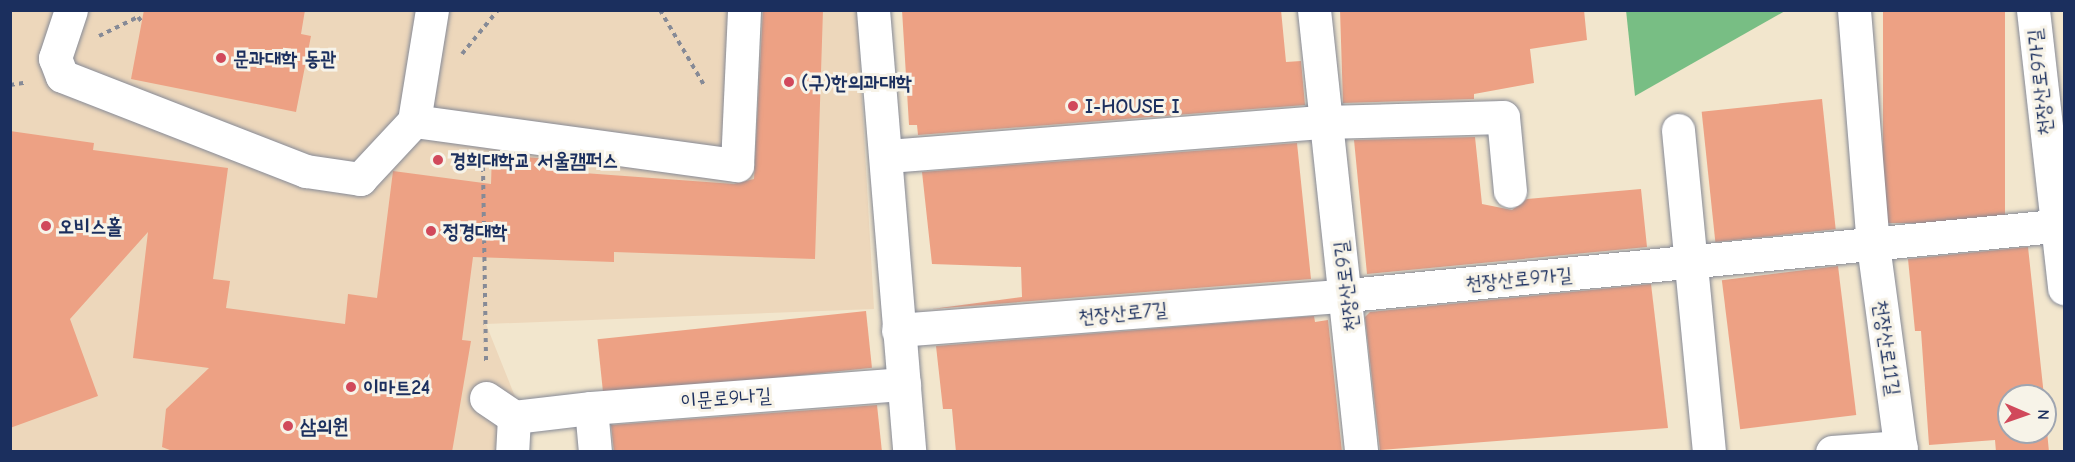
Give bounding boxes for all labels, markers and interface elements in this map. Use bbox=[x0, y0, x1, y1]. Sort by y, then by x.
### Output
street label: 천장산로9가길 bbox=[2022, 27, 2058, 137]
place label: 문과대학 동관 bbox=[233, 46, 337, 70]
marker: 문과대학 동관 bbox=[214, 51, 228, 65]
place label: (구)한의과대학 bbox=[801, 70, 912, 94]
marker: (구)한의과대학 bbox=[782, 75, 796, 89]
place label: I-HOUSE I bbox=[1085, 94, 1180, 118]
marker: I-HOUSE I bbox=[1066, 99, 1080, 113]
place label: 경희대학교 서울캠퍼스 bbox=[450, 148, 618, 172]
marker: 경희대학교 서울캠퍼스 bbox=[431, 153, 445, 167]
place label: 오비스홀 bbox=[58, 214, 122, 238]
marker: 오비스홀 bbox=[39, 219, 53, 233]
place label: 정경대학 bbox=[443, 219, 507, 243]
marker: 정경대학 bbox=[424, 224, 438, 238]
street label: 천장산로9길 bbox=[1329, 239, 1363, 333]
street label: 천장산로9가길 bbox=[1465, 262, 1573, 296]
street label: 천장산로7길 bbox=[1077, 297, 1169, 329]
street label: 천장산로11길 bbox=[1868, 299, 1906, 397]
place label: 이마트24 bbox=[363, 375, 430, 399]
marker: 이마트24 bbox=[344, 380, 358, 394]
street label: 이문로9나길 bbox=[680, 383, 772, 413]
north arrow bbox=[1997, 384, 2057, 444]
text: N bbox=[2034, 409, 2052, 420]
place label: 삼의원 bbox=[300, 414, 348, 438]
marker: 삼의원 bbox=[281, 419, 295, 433]

